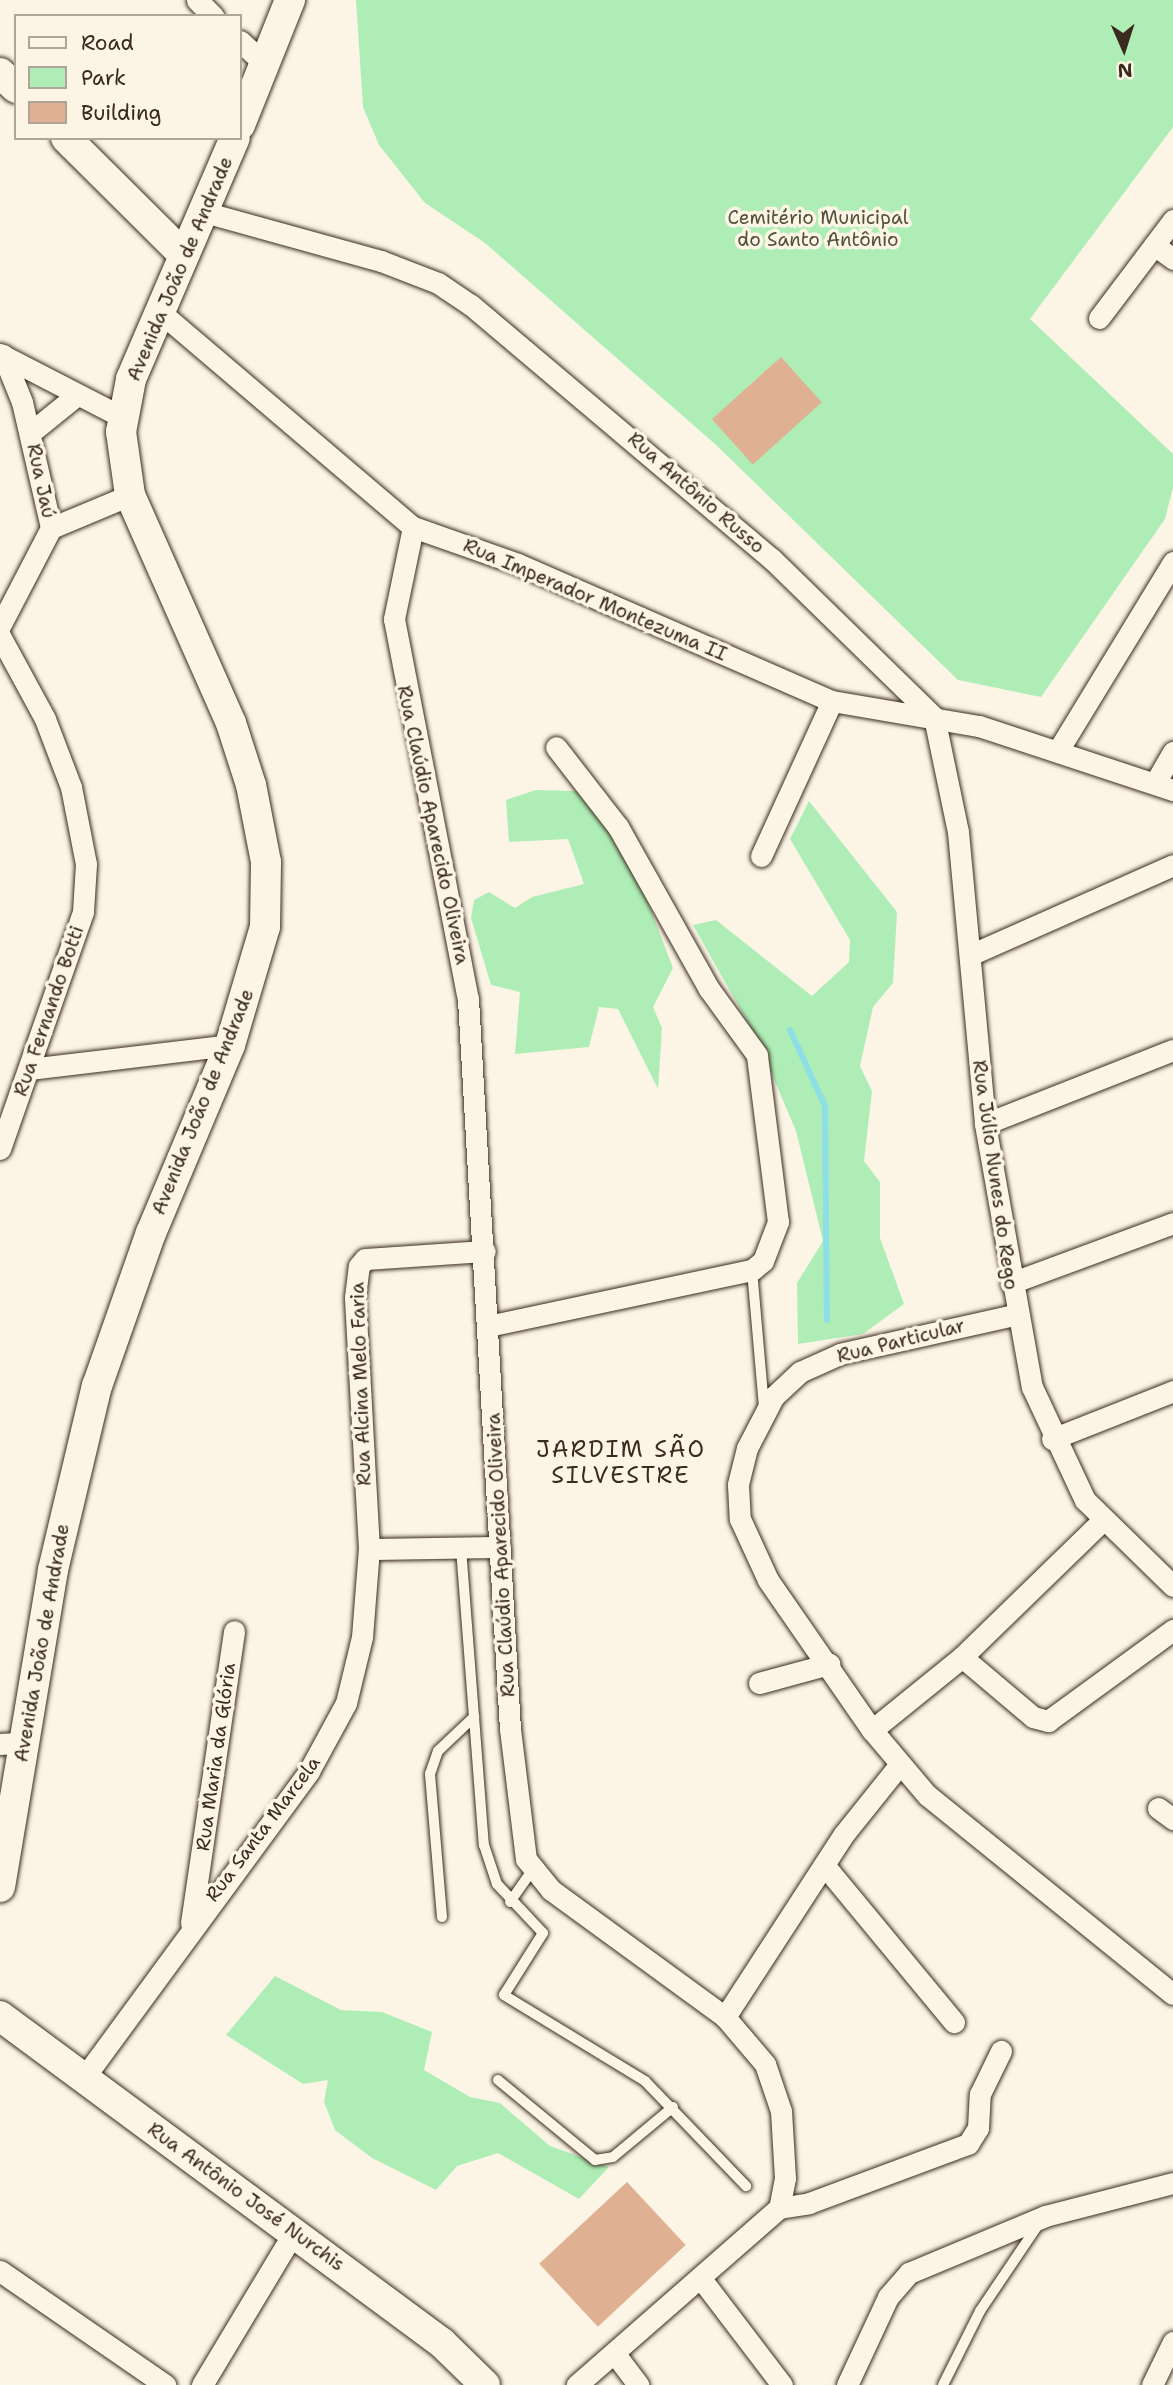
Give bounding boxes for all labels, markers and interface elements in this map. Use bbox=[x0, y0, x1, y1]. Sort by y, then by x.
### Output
legend bbox=[14, 14, 242, 140]
north arrow bbox=[1089, 14, 1159, 84]
text: Road bbox=[81, 29, 134, 57]
text: N bbox=[1117, 58, 1133, 83]
text: Park bbox=[81, 64, 126, 92]
text: Building bbox=[81, 99, 161, 127]
street label: Avenida João de Andrade bbox=[122, 153, 238, 385]
park label: Cemitério Municipal do Santo Antônio bbox=[728, 207, 908, 251]
street label: Rua Antônio Russo bbox=[623, 427, 769, 559]
street label: Rua Jaú bbox=[22, 442, 60, 520]
street label: Rua Imperador Montezuma II bbox=[460, 534, 730, 666]
street label: Rua Claúdio Aparecido Oliveira bbox=[392, 683, 474, 967]
street label: Rua Fernando Botti bbox=[9, 923, 89, 1099]
street label: Avenida João de Andrade bbox=[147, 986, 259, 1218]
street label: Rua Júlio Nunes do Rego bbox=[968, 1059, 1022, 1291]
street label: Rua Alcina Melo Faria bbox=[346, 1282, 376, 1486]
street label: Rua Particular bbox=[835, 1314, 967, 1368]
street label: Rua Claúdio Aparecido Oliveira bbox=[482, 1412, 520, 1698]
district label: JARDIM SÃO SILVESTRE bbox=[537, 1435, 705, 1489]
street label: Avenida João de Andrade bbox=[10, 1522, 74, 1764]
street label: Rua Maria da Glória bbox=[192, 1661, 240, 1853]
street label: Rua Santa Marcela bbox=[201, 1752, 325, 1906]
street label: Rua Antônio José Nurchis bbox=[143, 2118, 349, 2276]

